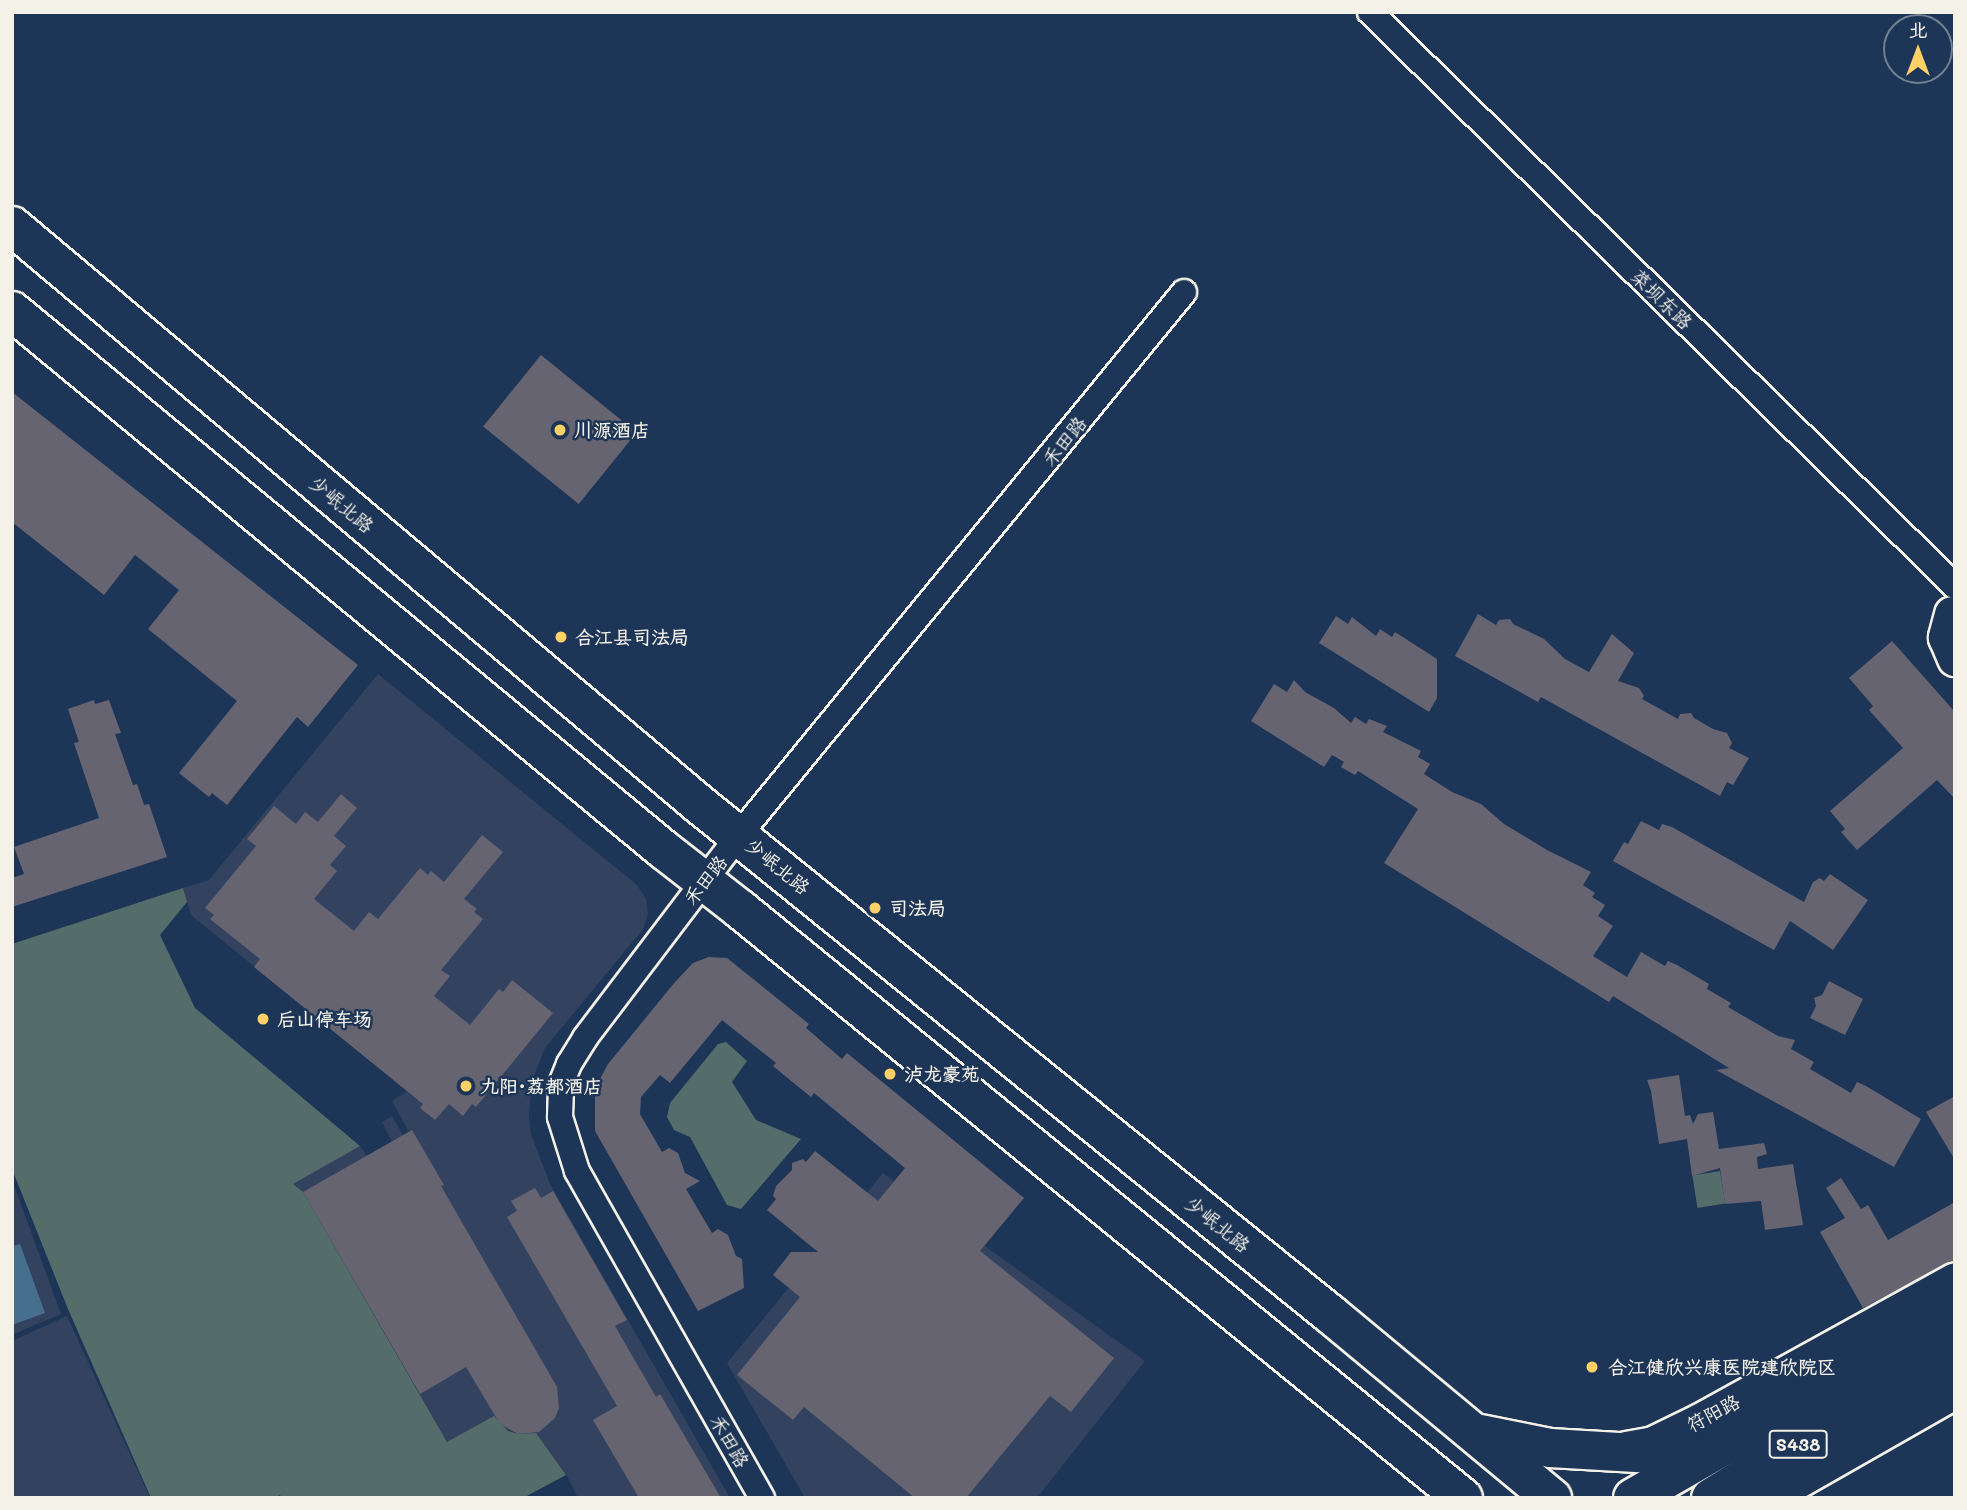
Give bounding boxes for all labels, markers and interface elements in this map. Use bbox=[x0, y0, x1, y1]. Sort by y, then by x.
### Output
north arrow bbox=[1883, 14, 1953, 84]
text: 北 bbox=[1908, 17, 1928, 42]
street label: 菜坝东路 bbox=[1627, 264, 1697, 334]
street label: 禾田路 bbox=[1037, 412, 1091, 470]
place label: 川源酒店 bbox=[574, 419, 650, 441]
marker: 川源酒店 bbox=[552, 422, 568, 438]
street label: 少岷北路 bbox=[306, 471, 378, 537]
place label: 合江县司法局 bbox=[575, 626, 689, 648]
marker: 合江县司法局 bbox=[553, 629, 569, 645]
street label: 少岷北路 bbox=[741, 833, 815, 899]
street label: 禾田路 bbox=[678, 851, 732, 909]
place label: 司法局 bbox=[889, 897, 946, 919]
marker: 司法局 bbox=[867, 900, 883, 916]
place label: 后山停车场 bbox=[277, 1008, 372, 1030]
marker: 后山停车场 bbox=[255, 1011, 271, 1027]
place label: 泸龙豪苑 bbox=[904, 1063, 980, 1085]
marker: 泸龙豪苑 bbox=[882, 1066, 898, 1082]
place label: 九阳·荔都酒店 bbox=[480, 1075, 602, 1097]
marker: 九阳·荔都酒店 bbox=[458, 1078, 474, 1094]
street label: 少岷北路 bbox=[1181, 1191, 1255, 1257]
place label: 合江健欣兴康医院建欣院区 bbox=[1608, 1356, 1836, 1378]
marker: 合江健欣兴康医院建欣院区 bbox=[1582, 1357, 1602, 1377]
street label: 符阳路 bbox=[1682, 1390, 1744, 1436]
street label: 禾田路 bbox=[706, 1411, 754, 1471]
road number: S438 bbox=[1768, 1429, 1828, 1458]

